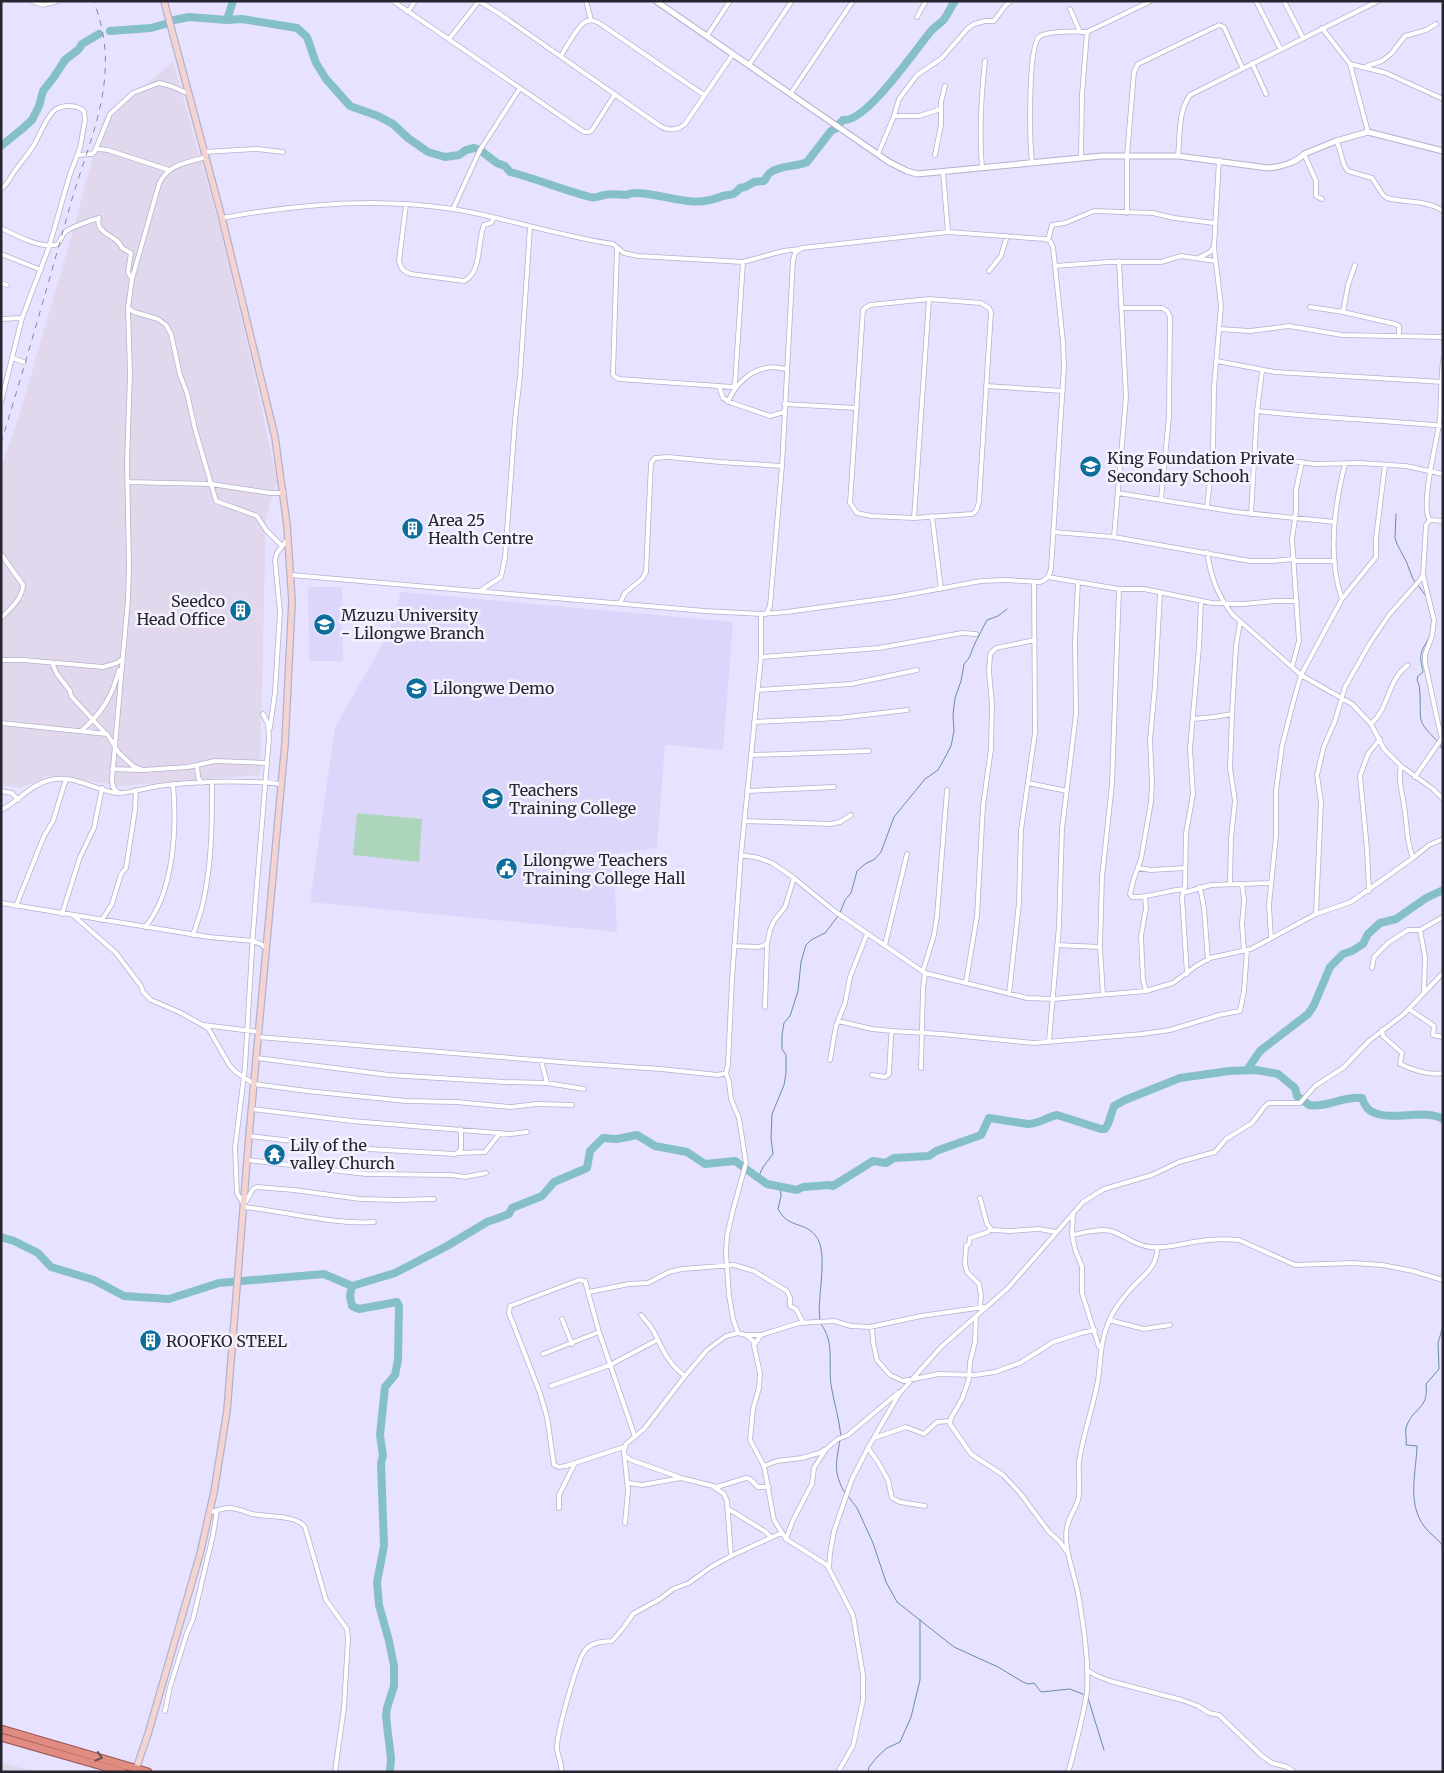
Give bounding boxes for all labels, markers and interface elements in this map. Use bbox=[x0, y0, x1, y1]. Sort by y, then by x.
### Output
place label: King Foundation Private Secondary Schooh bbox=[1107, 448, 1294, 486]
school or university icon: King Foundation Private Secondary Schooh bbox=[1079, 455, 1103, 479]
place label: Area 25 Health Centre bbox=[427, 510, 533, 548]
building icon: Area 25 Health Centre bbox=[400, 517, 424, 541]
place label: Seedco Head Office bbox=[136, 591, 225, 629]
building icon: Seedco Head Office bbox=[229, 598, 253, 622]
place label: Mzuzu University - Lilongwe Branch bbox=[341, 605, 485, 643]
school or university icon: Mzuzu University - Lilongwe Branch bbox=[313, 612, 337, 636]
school or university icon: Lilongwe Demo bbox=[405, 676, 429, 700]
place label: Lilongwe Demo bbox=[433, 678, 554, 698]
place label: Teachers Training College bbox=[509, 780, 636, 818]
school or university icon: Teachers Training College bbox=[481, 787, 505, 811]
place label: Lilongwe Teachers Training College Hall bbox=[523, 850, 685, 888]
public building icon: Lilongwe Teachers Training College Hall bbox=[495, 857, 519, 881]
place label: Lily of the valley Church bbox=[289, 1135, 395, 1173]
temple icon: Lily of the valley Church bbox=[262, 1142, 286, 1166]
building icon: ROOFKO STEEL bbox=[138, 1329, 162, 1353]
place label: ROOFKO STEEL bbox=[166, 1331, 287, 1351]
one-way arrow bbox=[94, 1752, 102, 1762]

